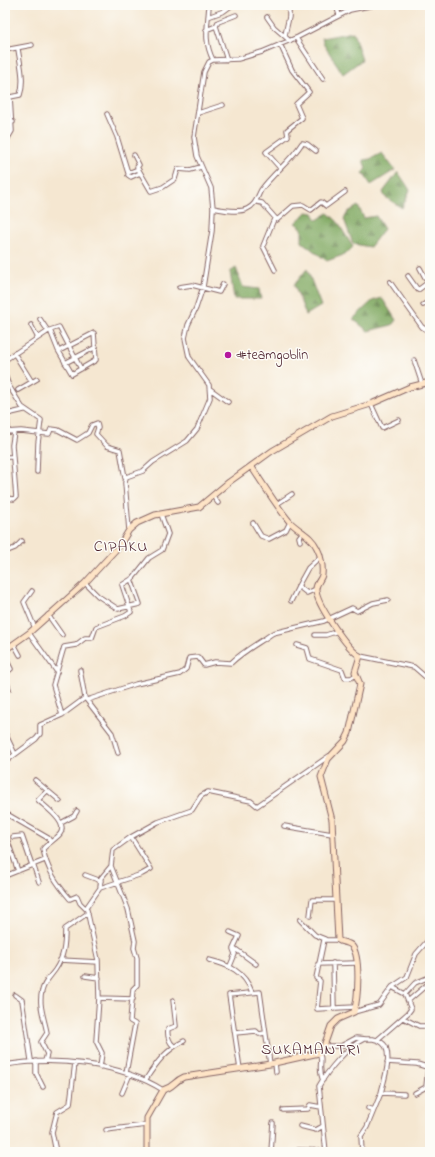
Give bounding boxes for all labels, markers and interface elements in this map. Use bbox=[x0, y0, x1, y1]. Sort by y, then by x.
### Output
place label: #teamgoblin bbox=[236, 345, 308, 367]
marker: #teamgoblin bbox=[223, 350, 233, 360]
district label: CIPAKU bbox=[94, 535, 148, 559]
district label: SUKAMANTRI bbox=[261, 1038, 361, 1062]

